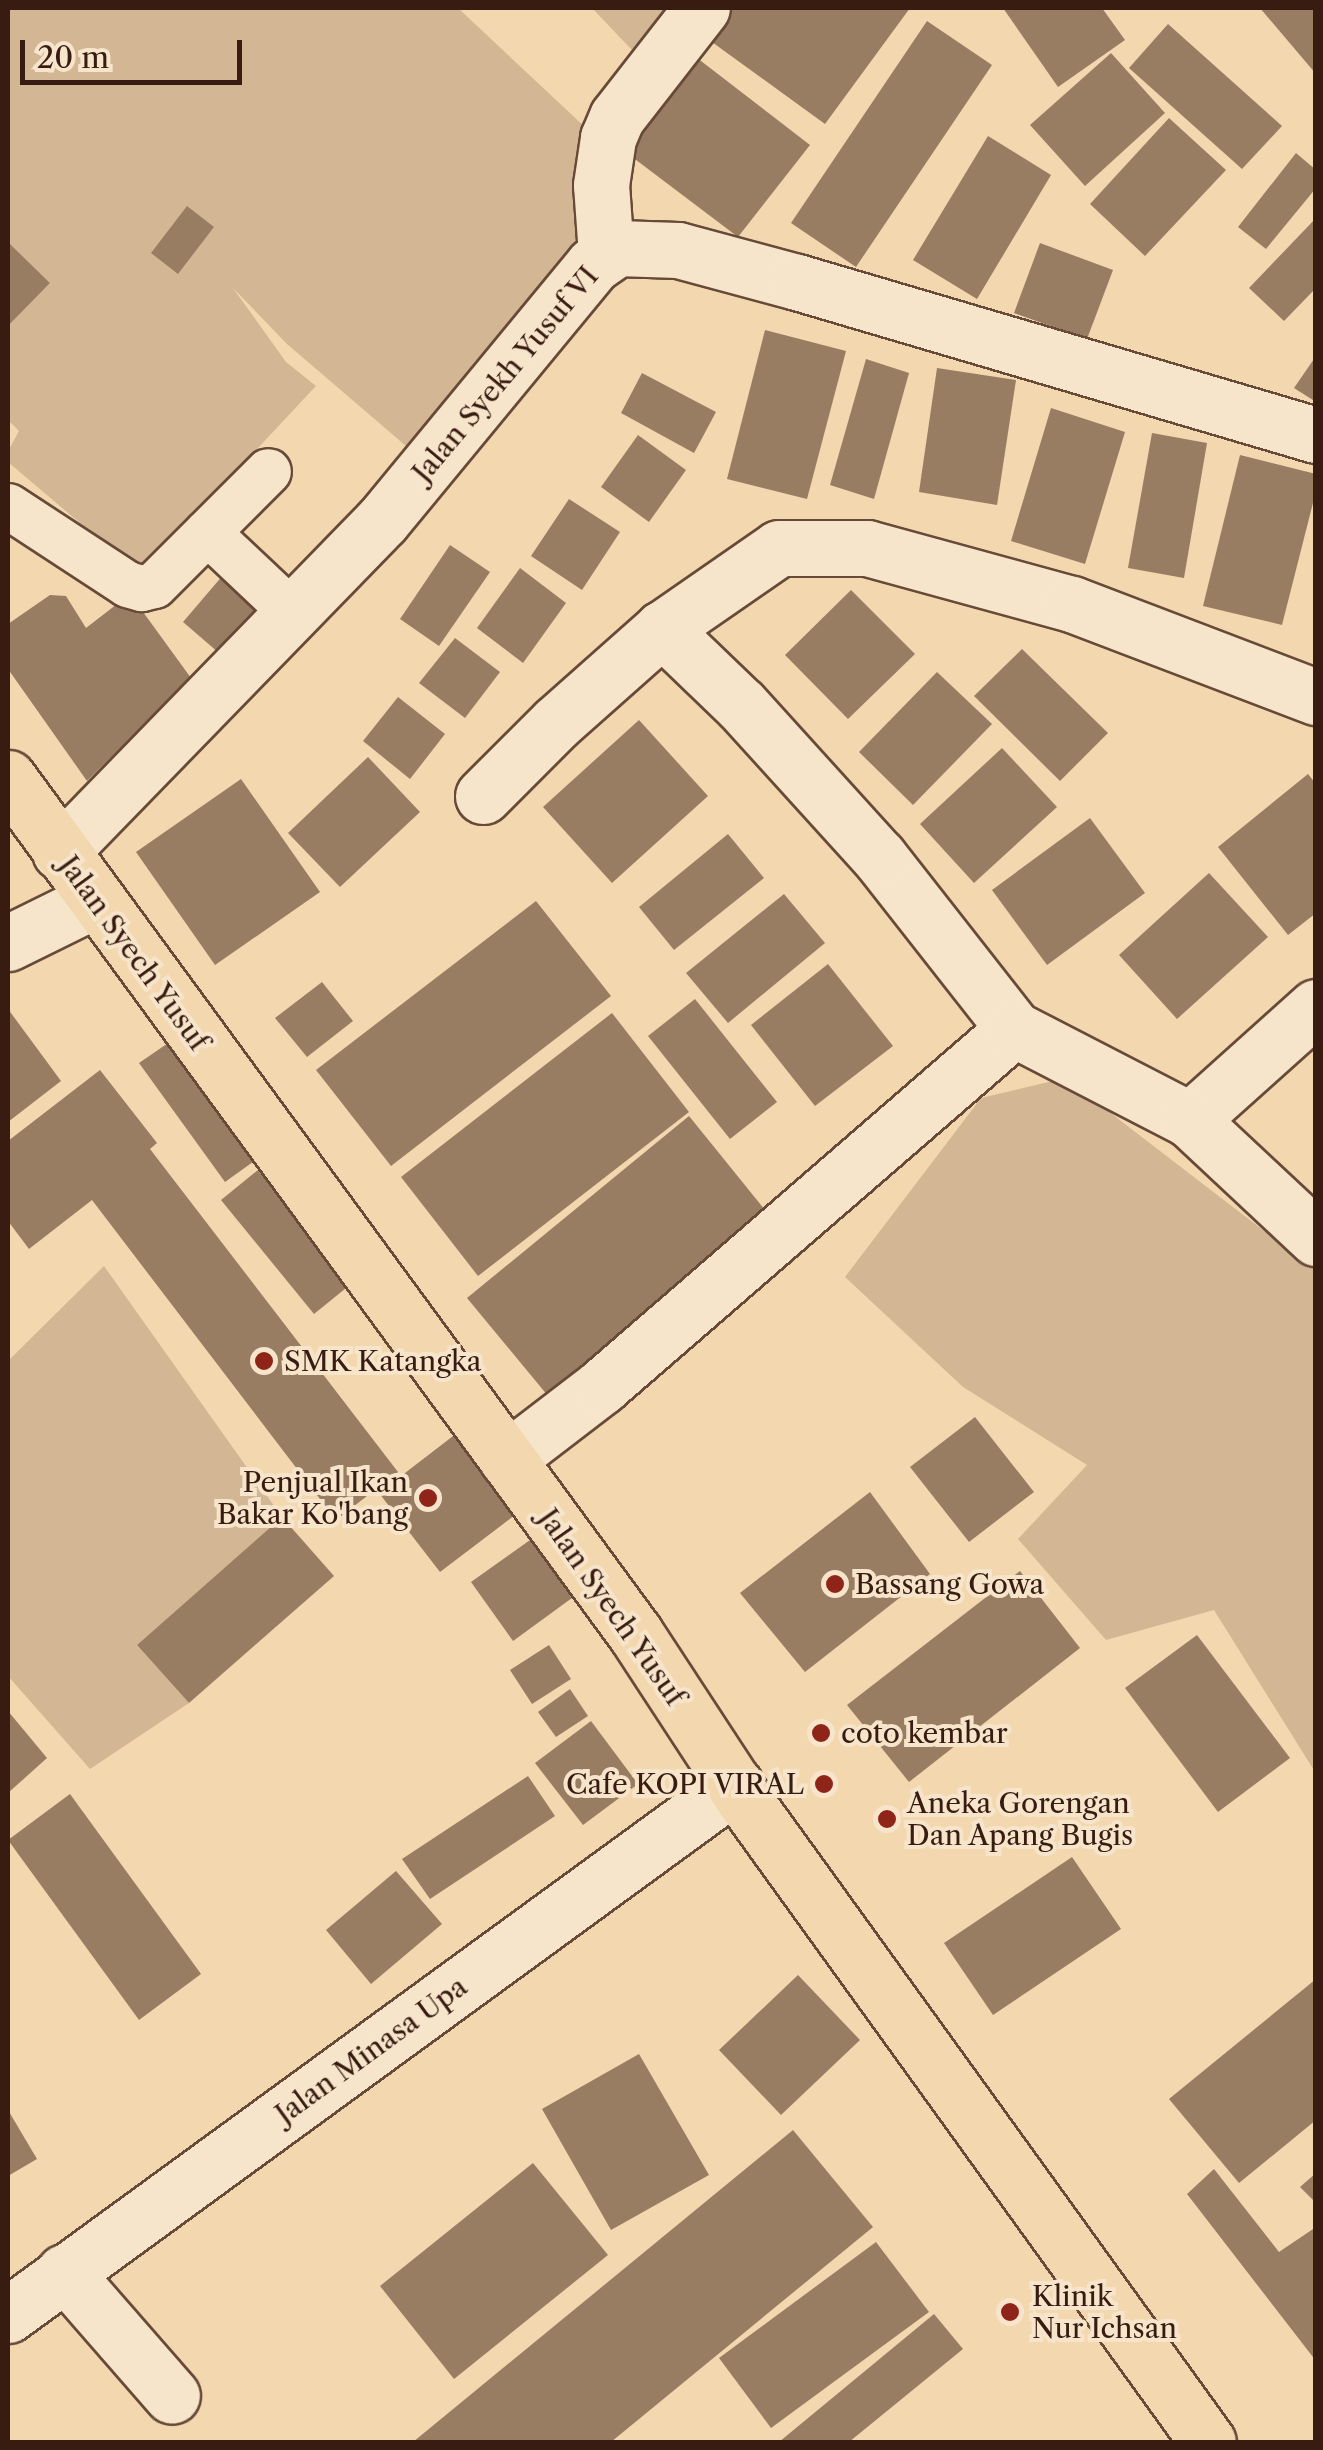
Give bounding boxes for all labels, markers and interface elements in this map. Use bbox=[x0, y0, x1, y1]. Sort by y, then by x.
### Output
scale bar bbox=[25, 20, 248, 82]
text: 20 m bbox=[37, 39, 109, 76]
street label: Jalan Syekh Yusuf VI bbox=[404, 259, 606, 489]
street label: Jalan Syech Yusuf bbox=[52, 849, 216, 1057]
place label: SMK Katangka bbox=[284, 1344, 482, 1378]
marker: SMK Katangka bbox=[253, 1350, 275, 1372]
place label: Penjual Ikan Bakar Ko'bang bbox=[216, 1465, 408, 1531]
marker: Penjual Ikan Bakar Ko'bang bbox=[417, 1487, 439, 1509]
street label: Jalan Syech Yusuf bbox=[531, 1502, 693, 1712]
place label: Bassang Gowa bbox=[855, 1567, 1044, 1601]
marker: Bassang Gowa bbox=[824, 1573, 846, 1595]
place label: coto kembar bbox=[841, 1716, 1008, 1750]
marker: coto kembar bbox=[810, 1722, 832, 1744]
place label: Cafe KOPI VIRAL bbox=[565, 1767, 804, 1801]
marker: Cafe KOPI VIRAL bbox=[813, 1773, 835, 1795]
place label: Aneka Gorengan Dan Apang Bugis bbox=[907, 1786, 1134, 1852]
marker: Aneka Gorengan Dan Apang Bugis bbox=[876, 1808, 898, 1830]
street label: Jalan Minasa Upa bbox=[269, 1969, 473, 2131]
place label: Klinik Nur Ichsan bbox=[1032, 2279, 1178, 2345]
marker: Klinik Nur Ichsan bbox=[997, 2299, 1023, 2325]

